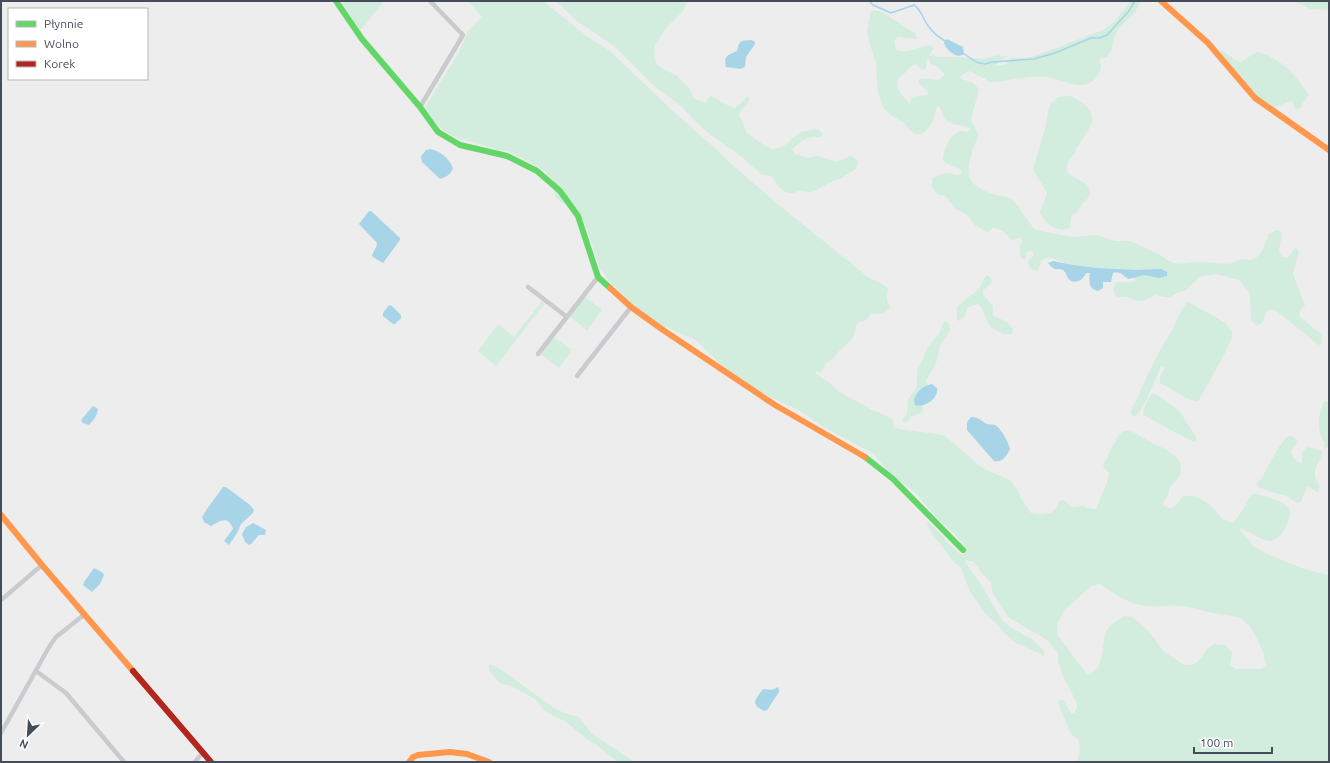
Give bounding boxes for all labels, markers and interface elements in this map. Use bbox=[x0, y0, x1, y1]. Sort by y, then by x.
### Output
legend bbox=[8, 8, 148, 80]
text: Płynnie bbox=[44, 17, 83, 30]
text: Wolno bbox=[44, 37, 79, 50]
text: Korek bbox=[44, 57, 75, 70]
north arrow bbox=[8, 715, 48, 755]
scale bar bbox=[1194, 729, 1272, 755]
text: 100 m bbox=[1200, 736, 1233, 749]
text: N bbox=[18, 737, 30, 751]

